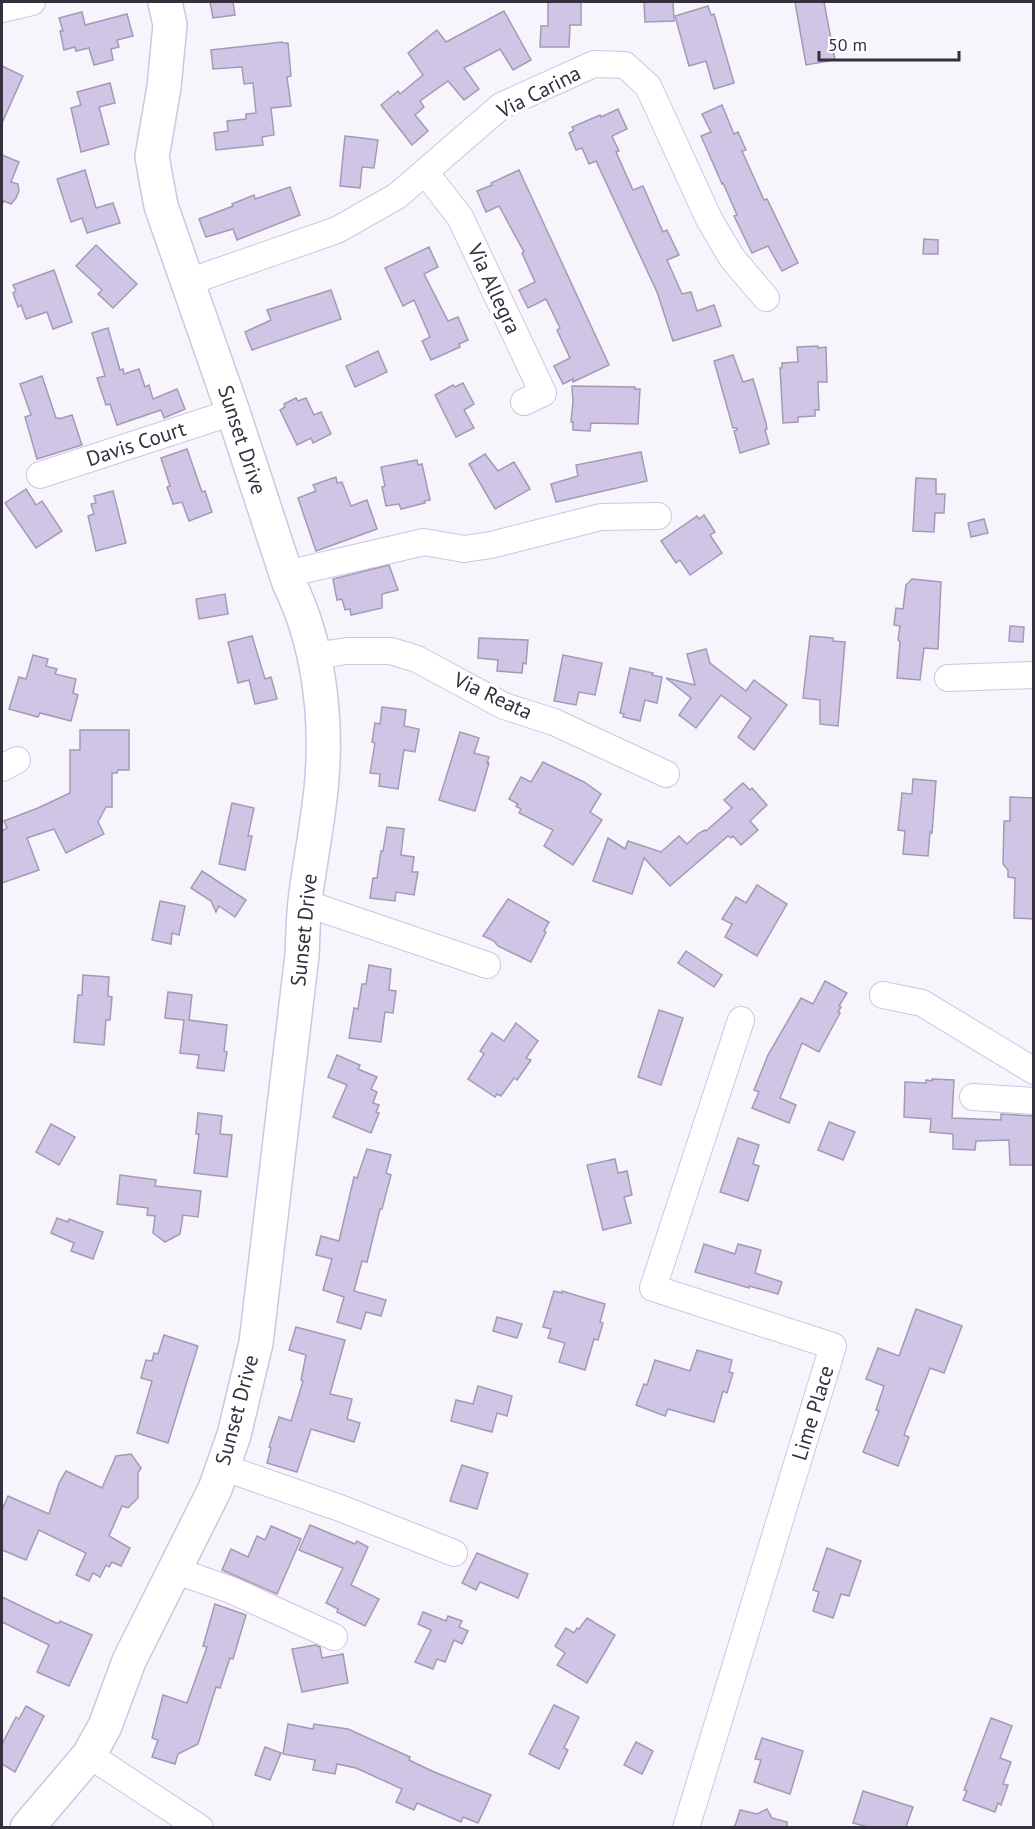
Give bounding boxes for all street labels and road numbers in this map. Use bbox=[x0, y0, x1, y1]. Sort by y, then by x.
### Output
street label: Via Carina bbox=[492, 59, 585, 125]
street label: Via Allegra bbox=[461, 238, 527, 338]
street label: Sunset Drive bbox=[212, 382, 273, 498]
street label: Davis Court bbox=[83, 415, 189, 472]
street label: Via Reata bbox=[449, 665, 537, 725]
street label: Sunset Drive bbox=[284, 872, 323, 988]
street label: Sunset Drive bbox=[209, 1352, 264, 1468]
street label: Lime Place bbox=[785, 1362, 840, 1464]

